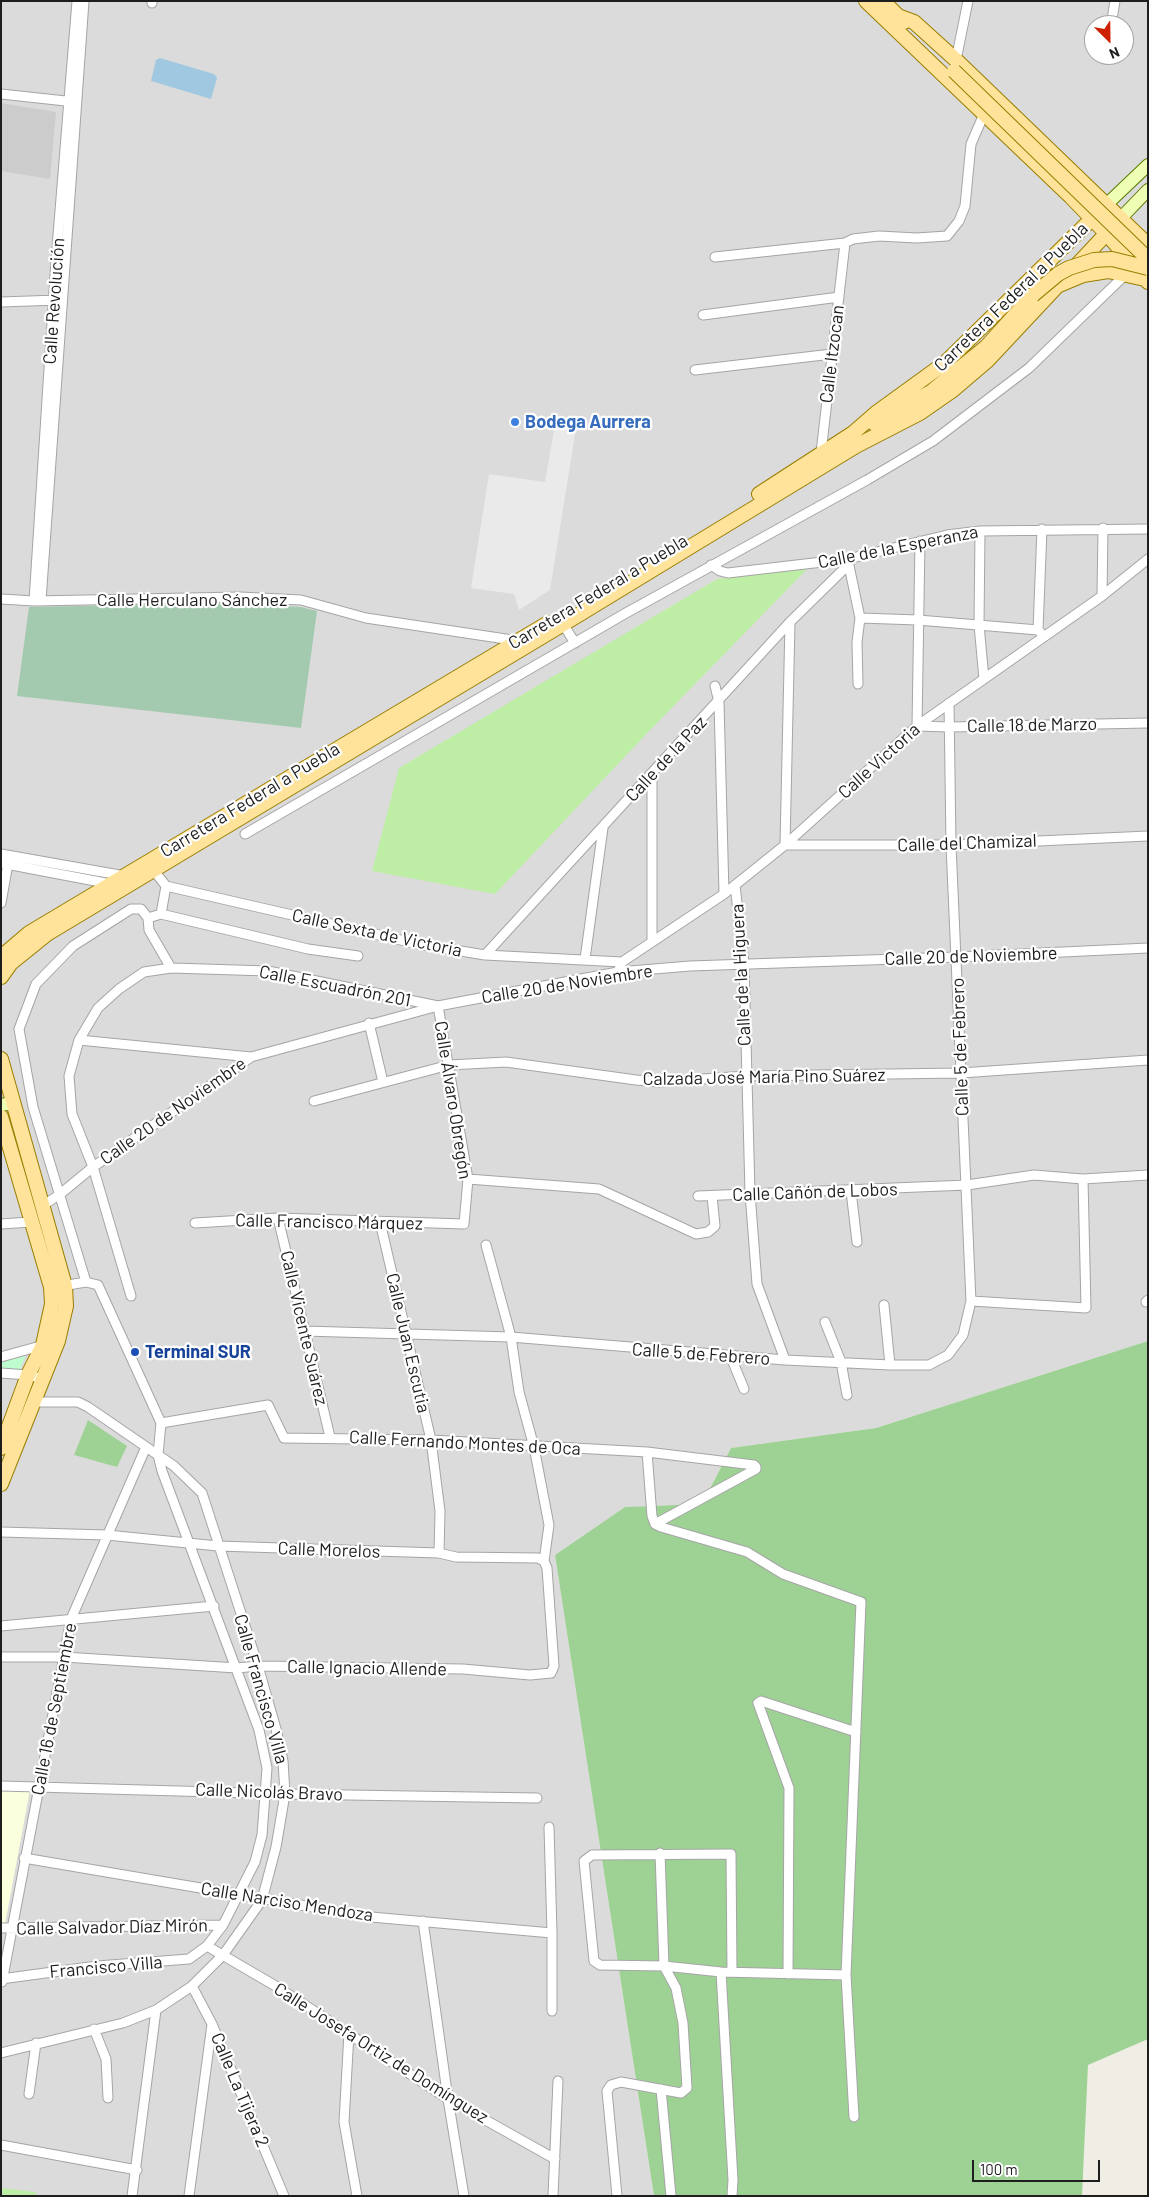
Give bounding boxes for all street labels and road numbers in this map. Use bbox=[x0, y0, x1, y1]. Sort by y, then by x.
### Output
street label: Carretera Federal a Puebla bbox=[930, 218, 1092, 376]
street label: Calle Revolución bbox=[39, 237, 69, 365]
street label: Calle Itzocan bbox=[815, 304, 849, 404]
street label: Calle de la Esperanza bbox=[816, 521, 980, 573]
street label: Carretera Federal a Puebla bbox=[504, 530, 692, 654]
street label: Calle Herculano Sánchez bbox=[97, 589, 287, 611]
street label: Calle de la Paz bbox=[621, 712, 711, 806]
street label: Calle 18 de Marzo bbox=[967, 713, 1097, 737]
street label: Calle Victoria bbox=[834, 719, 924, 803]
street label: Carretera Federal a Puebla bbox=[156, 738, 344, 862]
street label: Calle del Chamizal bbox=[897, 830, 1037, 856]
street label: Calle de la Higuera bbox=[726, 903, 756, 1047]
street label: Calle Sexta de Victoria bbox=[290, 904, 464, 962]
street label: Calle 20 de Noviembre bbox=[884, 942, 1058, 970]
street label: Calle 20 de Noviembre bbox=[480, 960, 654, 1008]
street label: Calle Escuadrón 201 bbox=[257, 961, 413, 1011]
street label: Calle 5 de Febrero bbox=[947, 977, 973, 1117]
street label: Calle Álvaro Obregón bbox=[430, 1019, 476, 1181]
street label: Calle 20 de Noviembre bbox=[96, 1053, 250, 1169]
street label: Calzada José María Pino Suárez bbox=[642, 1064, 886, 1090]
street label: Calle Cañón de Lobos bbox=[732, 1178, 898, 1206]
street label: Calle Francisco Márquez bbox=[235, 1210, 423, 1234]
street label: Calle Vicente Suárez bbox=[276, 1249, 332, 1407]
street label: Calle Juan Escutia bbox=[381, 1271, 435, 1415]
street label: Calle 5 de Febrero bbox=[631, 1338, 771, 1370]
street label: Calle Fernando Montes de Oca bbox=[349, 1426, 581, 1460]
street label: Calle Morelos bbox=[277, 1537, 381, 1563]
street label: Calle Francisco Villa bbox=[229, 1612, 293, 1766]
street label: Calle 16 de Septiembre bbox=[27, 1621, 81, 1797]
street label: Calle Ignacio Allende bbox=[287, 1656, 447, 1680]
street label: Calle Nicolás Bravo bbox=[195, 1779, 343, 1805]
street label: Calle Narciso Mendoza bbox=[199, 1878, 375, 1926]
street label: Calle Salvador Díaz Mirón bbox=[16, 1915, 208, 1939]
street label: Francisco Villa bbox=[49, 1951, 163, 1983]
street label: Calle Josefa Ortiz de Domínguez bbox=[270, 1978, 492, 2128]
street label: Calle La Tijera 2 bbox=[206, 2029, 274, 2151]

